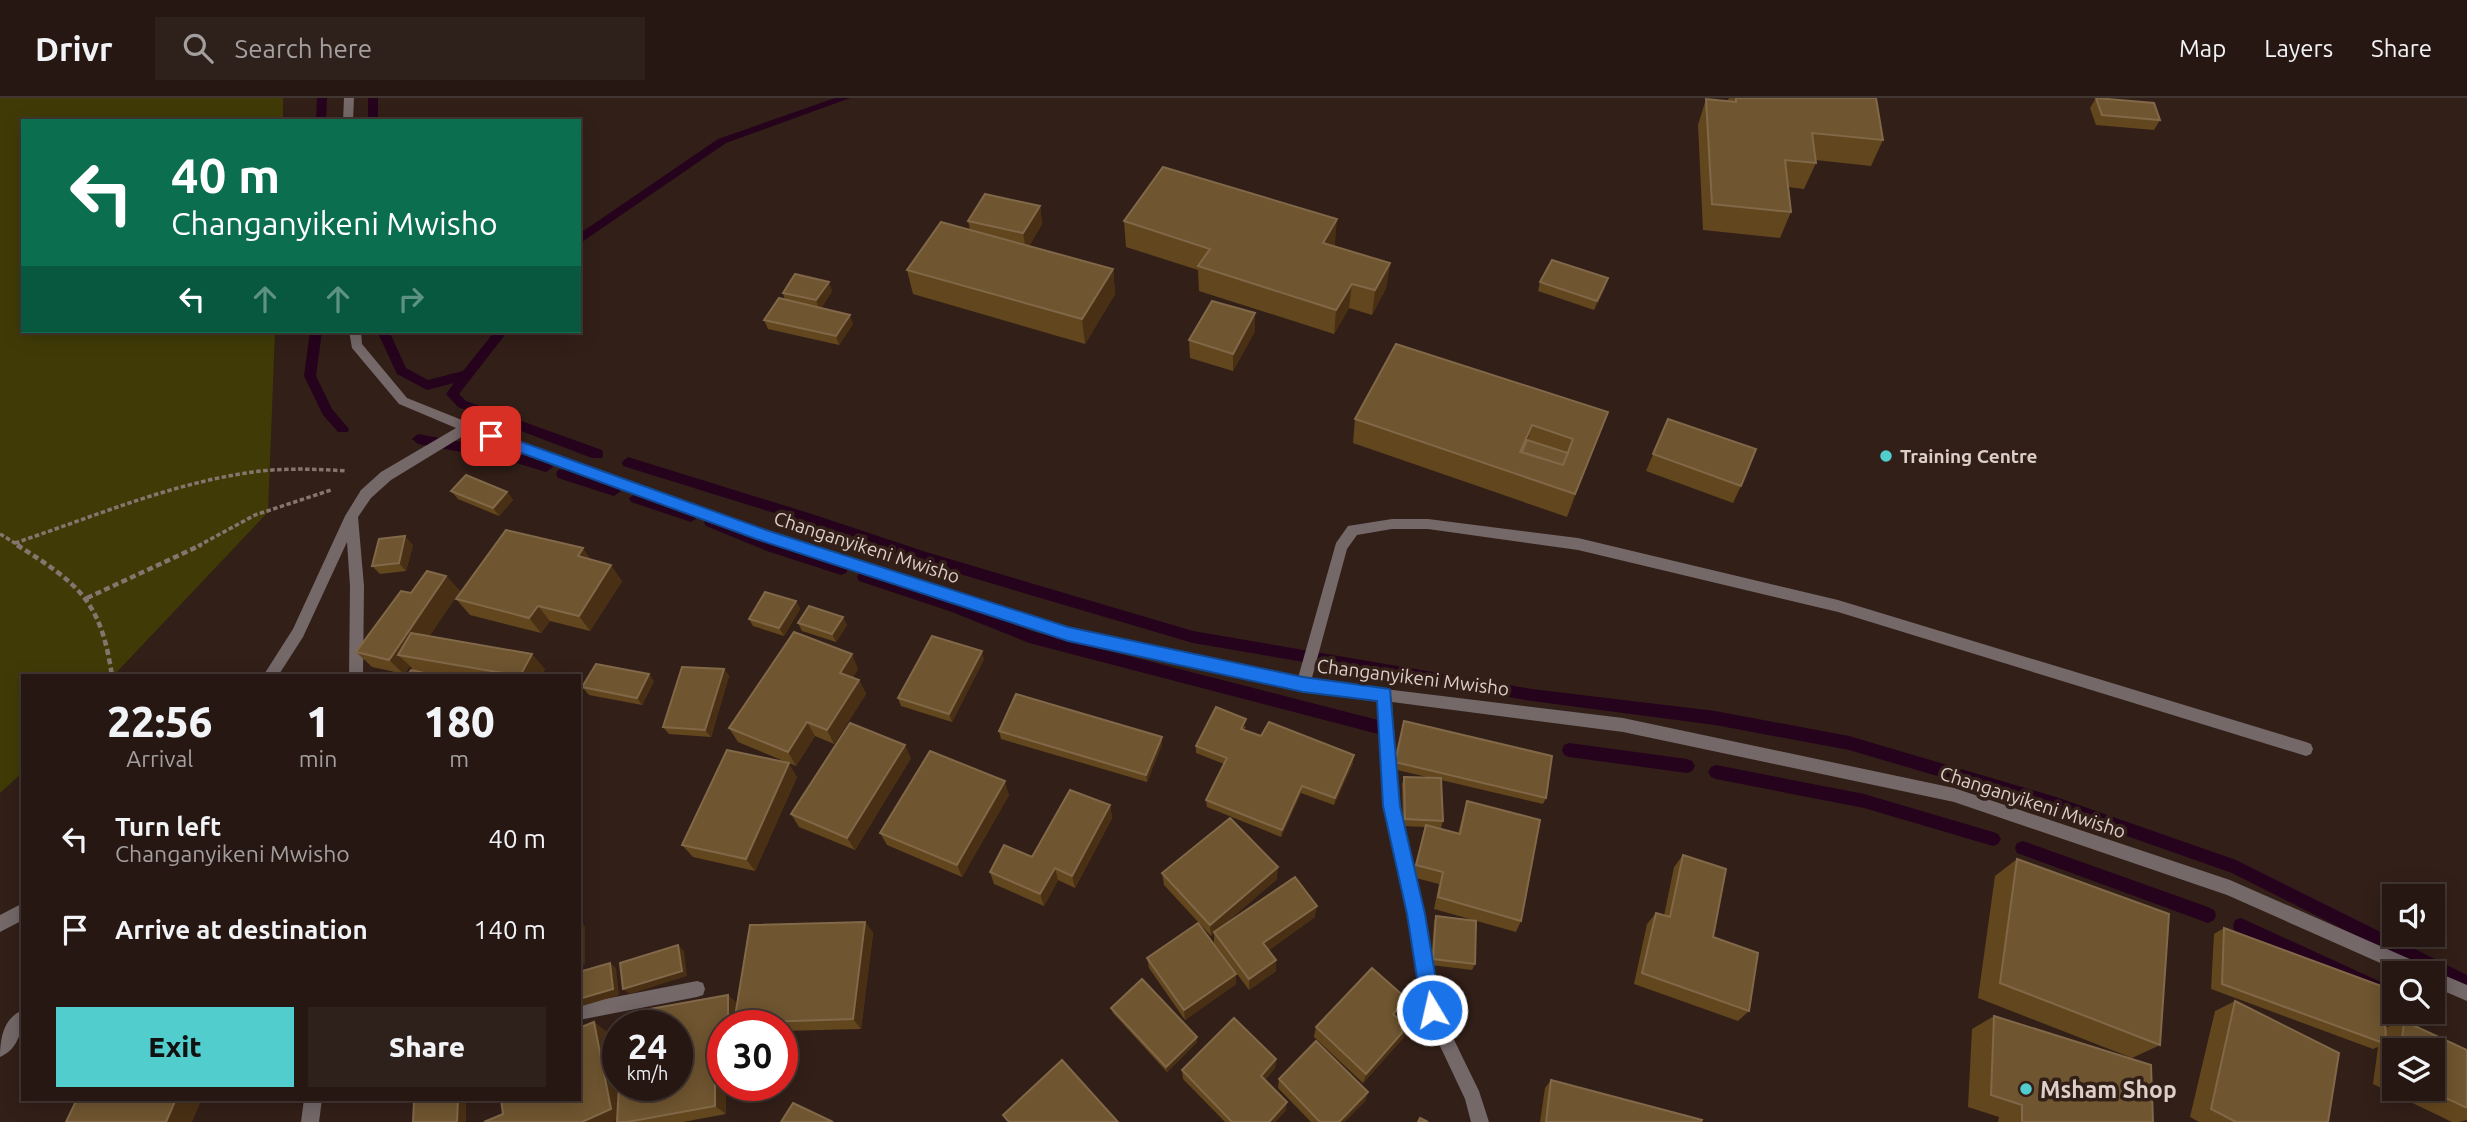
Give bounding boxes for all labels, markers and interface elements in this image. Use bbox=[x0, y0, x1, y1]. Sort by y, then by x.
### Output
search box bbox=[155, 17, 645, 80]
icon: search bbox=[179, 29, 217, 67]
text: Drivr bbox=[35, 30, 113, 67]
text: Search here bbox=[235, 34, 372, 63]
text: Map bbox=[2179, 35, 2226, 62]
text: Layers bbox=[2264, 35, 2333, 62]
text: Share bbox=[2371, 35, 2432, 62]
icon: left bbox=[56, 147, 147, 238]
text: 40 m bbox=[171, 147, 280, 202]
text: Changanyikeni Mwisho bbox=[171, 205, 498, 241]
icon: left bbox=[173, 280, 211, 318]
icon: ahead bbox=[246, 280, 284, 318]
icon: ahead bbox=[319, 280, 357, 318]
icon: right bbox=[392, 280, 430, 318]
pin bbox=[461, 406, 521, 466]
icon: arrive bbox=[472, 417, 510, 455]
place label: Training Centre bbox=[1900, 445, 2038, 467]
marker: Training Centre bbox=[1878, 448, 1894, 464]
street label: Changanyikeni Mwisho bbox=[771, 507, 963, 587]
street label: Changanyikeni Mwisho bbox=[1315, 654, 1511, 700]
text: 22:56 bbox=[107, 698, 212, 745]
text: 1 bbox=[306, 698, 330, 745]
text: 180 bbox=[424, 698, 495, 745]
text: Arrival bbox=[126, 746, 193, 771]
text: min bbox=[299, 746, 337, 771]
text: m bbox=[449, 746, 469, 771]
street label: Changanyikeni Mwisho bbox=[1937, 762, 2129, 842]
text: Turn left bbox=[115, 812, 221, 841]
icon: left bbox=[56, 820, 94, 858]
text: 40 m bbox=[488, 824, 546, 853]
text: Changanyikeni Mwisho bbox=[115, 841, 350, 866]
map controls bbox=[2382, 884, 2445, 1101]
button: sound bbox=[2382, 884, 2445, 947]
icon: arrive bbox=[56, 911, 94, 949]
text: Arrive at destination bbox=[115, 915, 368, 944]
text: 140 m bbox=[474, 915, 546, 944]
button: search bbox=[2382, 961, 2445, 1024]
position arrow bbox=[1395, 973, 1469, 1047]
button: Exit bbox=[56, 1007, 294, 1087]
button: Share bbox=[308, 1007, 546, 1087]
speed limit sign: 30 bbox=[707, 1010, 798, 1101]
text: 24 bbox=[628, 1026, 667, 1066]
button: layers bbox=[2382, 1038, 2445, 1101]
text: km/h bbox=[627, 1063, 668, 1083]
place label: Msham Shop bbox=[2040, 1077, 2177, 1102]
marker: Msham Shop bbox=[2018, 1081, 2034, 1097]

